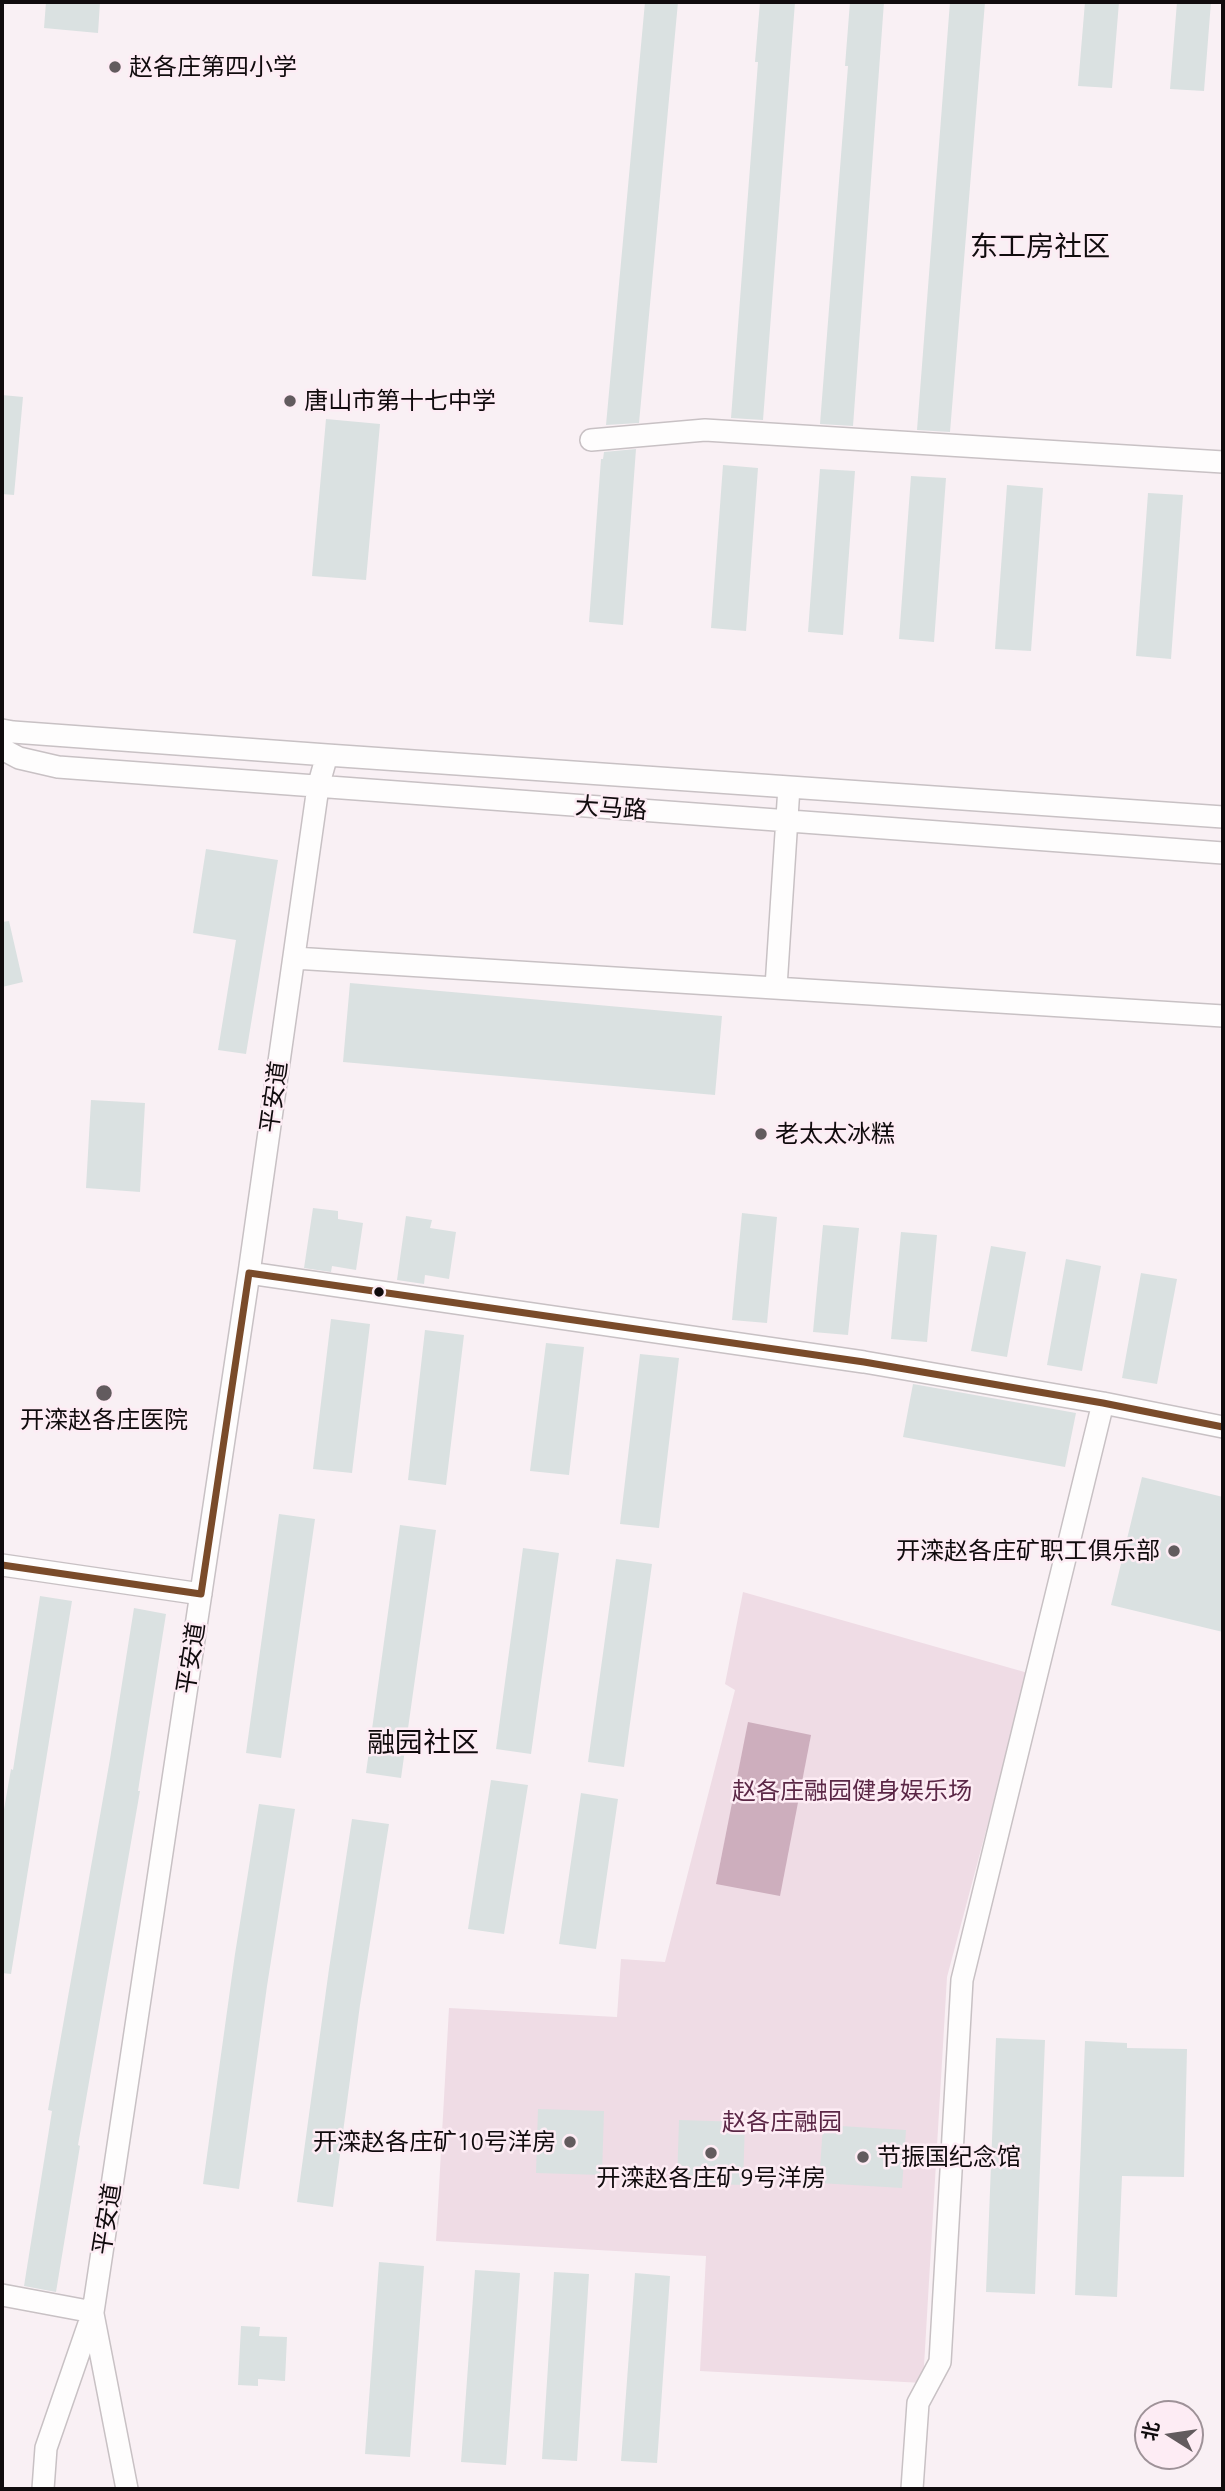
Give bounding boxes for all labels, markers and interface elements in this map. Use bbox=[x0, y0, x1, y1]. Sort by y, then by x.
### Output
place label: 赵各庄第四小学 bbox=[129, 53, 297, 81]
marker: 赵各庄第四小学 bbox=[107, 59, 123, 75]
district label: 东工房社区 bbox=[970, 230, 1110, 264]
place label: 唐山市第十七中学 bbox=[304, 387, 496, 415]
marker: 唐山市第十七中学 bbox=[282, 393, 298, 409]
street label: 大马路 bbox=[574, 791, 648, 825]
street label: 平安道 bbox=[255, 1059, 293, 1135]
place label: 老太太冰糕 bbox=[775, 1120, 895, 1148]
marker: 老太太冰糕 bbox=[753, 1126, 769, 1142]
unlabelled marker bbox=[372, 1285, 386, 1299]
marker: 开滦赵各庄医院 bbox=[94, 1383, 114, 1403]
place label: 开滦赵各庄医院 bbox=[20, 1406, 188, 1434]
place label: 开滦赵各庄矿职工俱乐部 bbox=[896, 1537, 1160, 1565]
marker: 开滦赵各庄矿职工俱乐部 bbox=[1166, 1543, 1182, 1559]
street label: 平安道 bbox=[171, 1620, 211, 1696]
district label: 融园社区 bbox=[367, 1726, 479, 1760]
park label: 赵各庄融园健身娱乐场 bbox=[732, 1777, 972, 1805]
park label: 赵各庄融园 bbox=[722, 2108, 842, 2136]
place label: 开滦赵各庄矿10号洋房 bbox=[313, 2128, 556, 2156]
marker: 开滦赵各庄矿10号洋房 bbox=[562, 2134, 578, 2150]
place label: 节振国纪念馆 bbox=[877, 2143, 1021, 2171]
marker: 开滦赵各庄矿9号洋房 bbox=[703, 2145, 719, 2161]
marker: 节振国纪念馆 bbox=[855, 2149, 871, 2165]
place label: 开滦赵各庄矿9号洋房 bbox=[596, 2164, 826, 2192]
street label: 平安道 bbox=[87, 2181, 127, 2257]
north arrow bbox=[1134, 2400, 1204, 2470]
text: 北 bbox=[1138, 2419, 1163, 2443]

